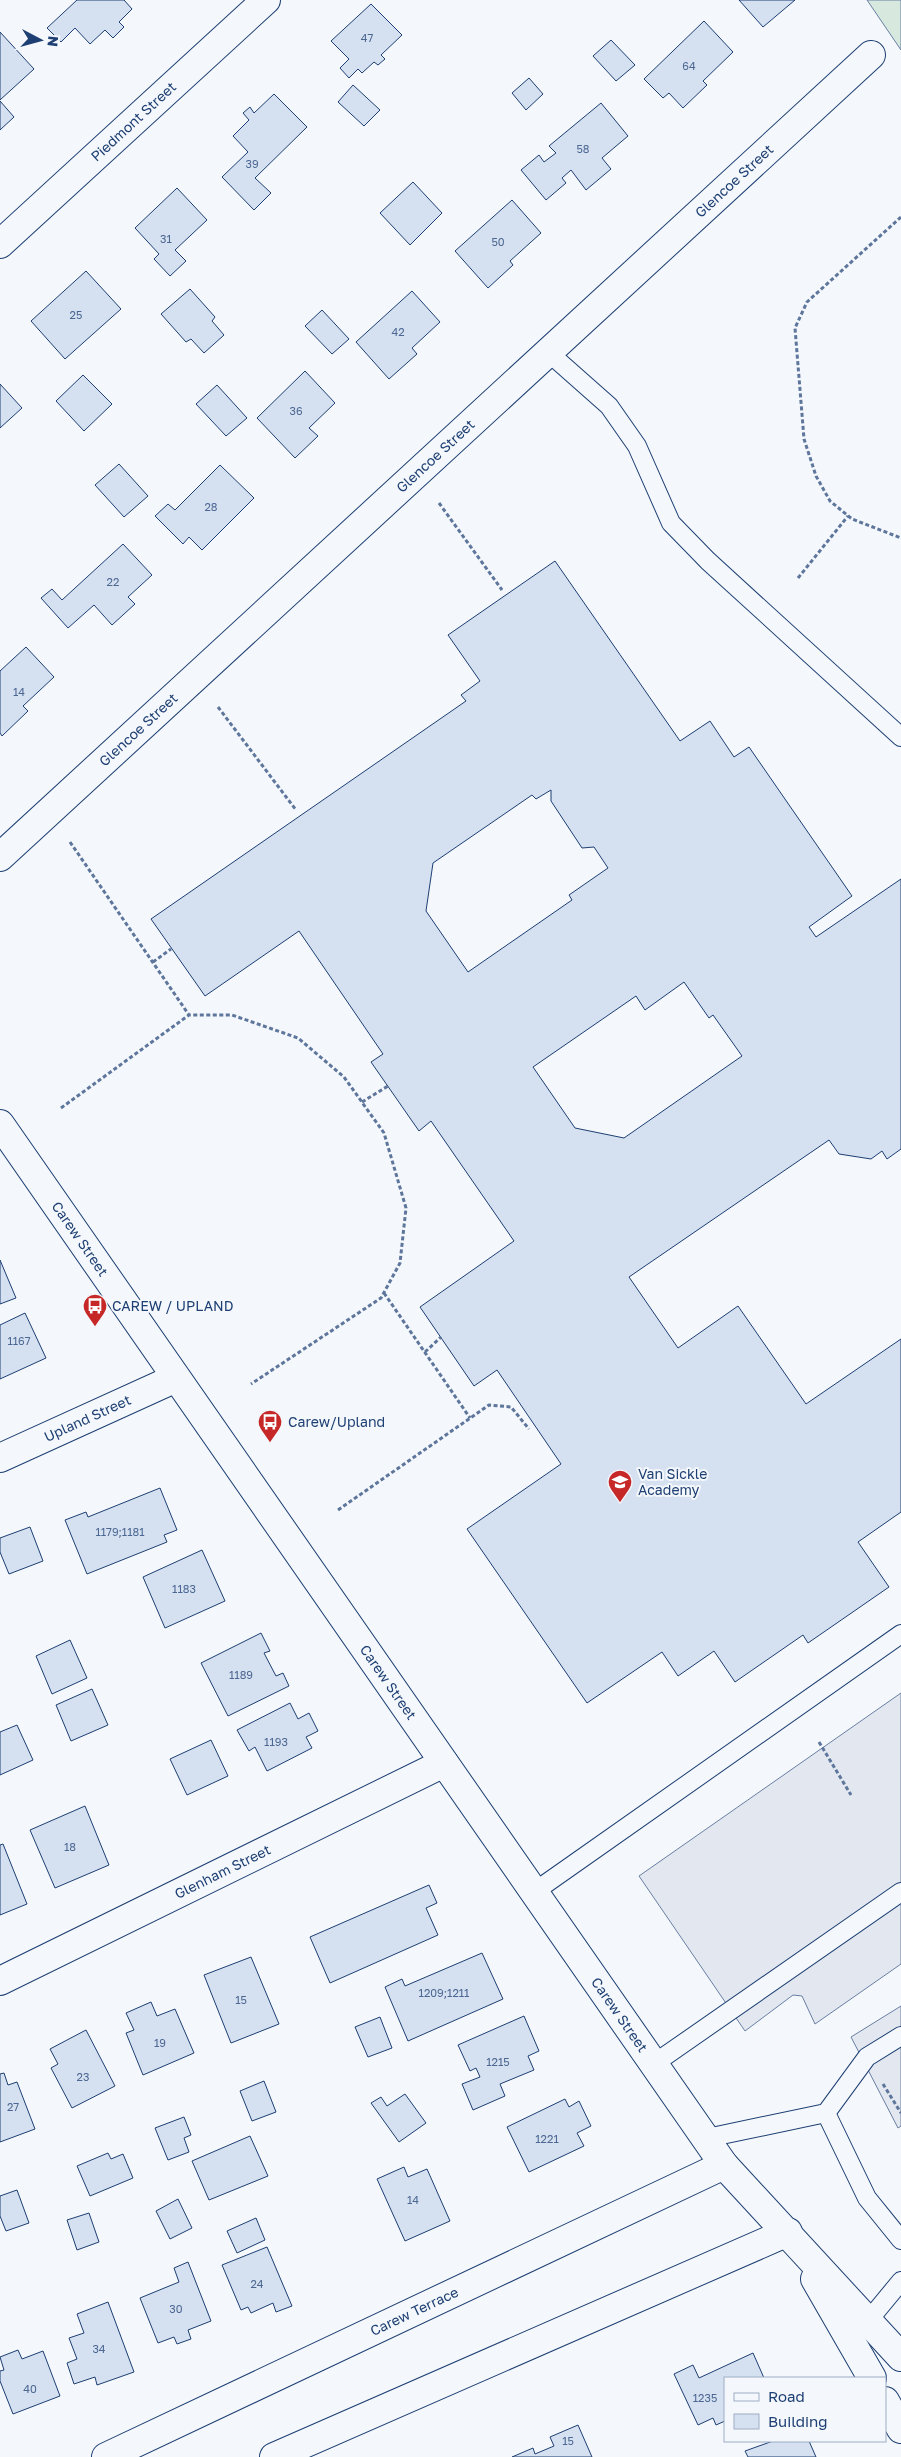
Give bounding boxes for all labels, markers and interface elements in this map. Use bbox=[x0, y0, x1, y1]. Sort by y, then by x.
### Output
north arrow bbox=[15, 15, 65, 65]
house number: 47 bbox=[361, 31, 373, 44]
text: N bbox=[44, 35, 62, 48]
house number: 64 bbox=[682, 59, 696, 72]
street label: Piedmont Street bbox=[87, 78, 179, 165]
street label: Glencoe Street bbox=[691, 140, 776, 221]
house number: 58 bbox=[576, 142, 590, 155]
house number: 39 bbox=[245, 157, 259, 170]
house number: 31 bbox=[160, 232, 172, 245]
house number: 50 bbox=[491, 235, 505, 248]
house number: 25 bbox=[70, 308, 82, 321]
house number: 42 bbox=[391, 325, 405, 338]
house number: 36 bbox=[289, 404, 303, 417]
street label: Glencoe Street bbox=[393, 415, 478, 496]
house number: 28 bbox=[204, 500, 218, 513]
house number: 22 bbox=[107, 575, 119, 588]
house number: 14 bbox=[13, 685, 25, 698]
street label: Glencoe Street bbox=[95, 689, 181, 769]
street label: Carew Street bbox=[49, 1198, 112, 1279]
bus stop icon: CAREW / UPLAND bbox=[82, 1293, 108, 1327]
place label: CAREW / UPLAND bbox=[112, 1297, 233, 1314]
house number: 1167 bbox=[7, 1334, 31, 1347]
street label: Upland Street bbox=[41, 1391, 133, 1445]
bus stop icon: Carew/Upland bbox=[257, 1409, 283, 1443]
place label: Carew/Upland bbox=[288, 1413, 385, 1430]
place label: Van Sickle Academy bbox=[638, 1465, 707, 1498]
school or university icon: Van Sickle Academy bbox=[607, 1469, 633, 1503]
house number: 1179;1181 bbox=[95, 1525, 145, 1538]
house number: 1183 bbox=[172, 1582, 196, 1595]
street label: Carew Street bbox=[357, 1641, 421, 1723]
house number: 1189 bbox=[229, 1668, 253, 1681]
house number: 1193 bbox=[264, 1735, 288, 1748]
house number: 18 bbox=[64, 1840, 76, 1853]
street label: Glenham Street bbox=[172, 1841, 273, 1902]
street label: Carew Street bbox=[588, 1974, 652, 2055]
house number: 1209;1211 bbox=[419, 1986, 469, 1999]
house number: 15 bbox=[235, 1993, 247, 2006]
house number: 19 bbox=[154, 2036, 166, 2049]
house number: 1215 bbox=[486, 2055, 510, 2068]
house number: 23 bbox=[77, 2070, 89, 2083]
house number: 27 bbox=[7, 2100, 19, 2113]
house number: 1221 bbox=[535, 2132, 559, 2145]
house number: 14 bbox=[407, 2193, 419, 2206]
house number: 24 bbox=[250, 2277, 264, 2290]
street label: Carew Terrace bbox=[367, 2283, 461, 2339]
house number: 30 bbox=[169, 2302, 183, 2315]
house number: 34 bbox=[92, 2342, 106, 2355]
legend bbox=[724, 2377, 886, 2442]
house number: 40 bbox=[23, 2382, 37, 2395]
text: Road bbox=[768, 2387, 805, 2405]
house number: 1235 bbox=[693, 2391, 717, 2404]
text: Building bbox=[768, 2412, 828, 2430]
house number: 15 bbox=[562, 2434, 574, 2447]

